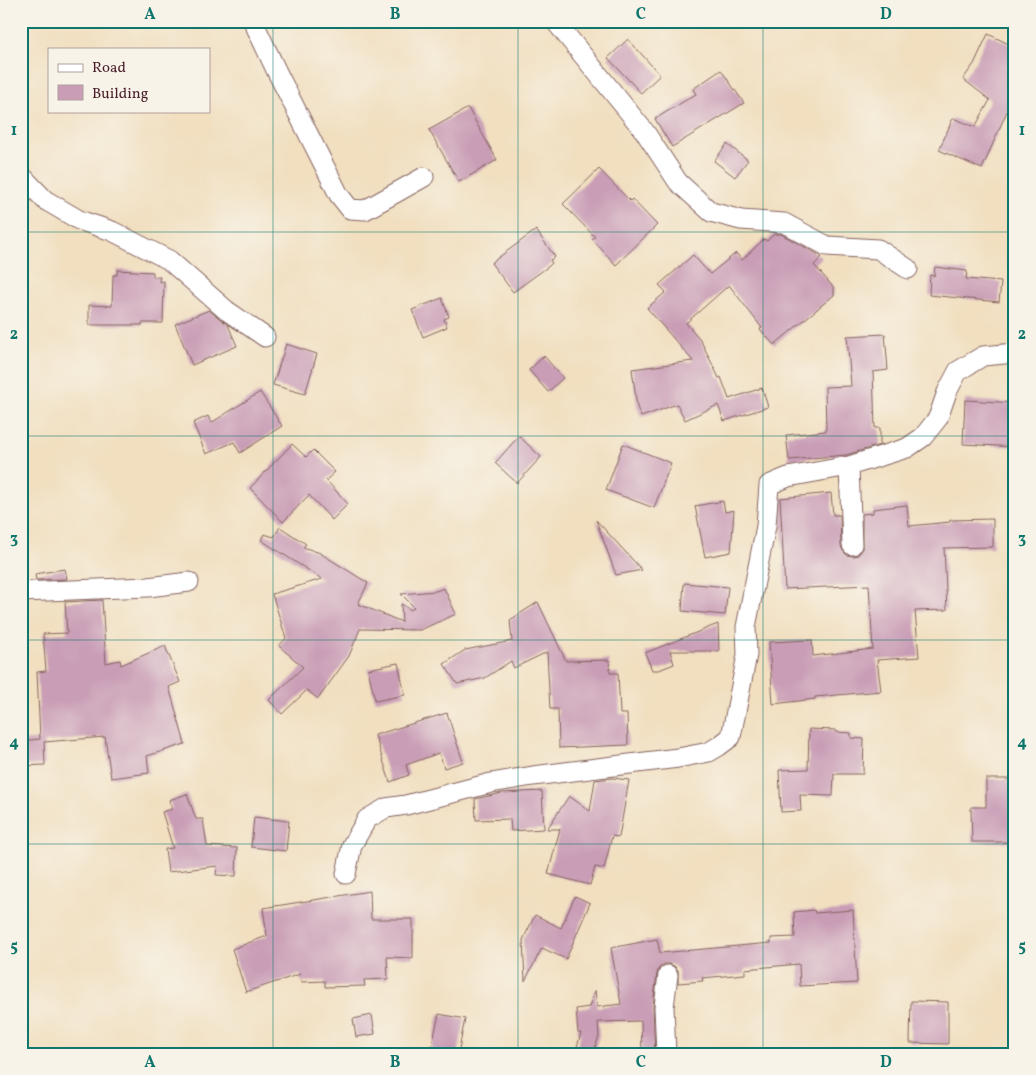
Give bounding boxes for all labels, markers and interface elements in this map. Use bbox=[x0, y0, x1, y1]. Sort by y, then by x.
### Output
text: A bbox=[144, 4, 156, 26]
text: B bbox=[390, 4, 401, 26]
text: C bbox=[636, 4, 646, 26]
text: D bbox=[880, 4, 892, 26]
legend bbox=[48, 48, 210, 112]
text: Road bbox=[92, 58, 126, 79]
text: Building bbox=[92, 84, 149, 105]
text: 1 bbox=[11, 120, 17, 142]
text: 1 bbox=[1019, 120, 1025, 142]
text: 2 bbox=[10, 324, 18, 346]
text: 2 bbox=[1018, 324, 1026, 346]
text: 3 bbox=[10, 528, 18, 550]
text: 3 bbox=[1018, 528, 1026, 550]
text: 4 bbox=[9, 732, 19, 754]
text: 4 bbox=[1017, 732, 1027, 754]
text: 5 bbox=[10, 936, 18, 958]
text: 5 bbox=[1018, 936, 1026, 958]
text: A bbox=[144, 1052, 156, 1074]
text: B bbox=[390, 1052, 401, 1074]
text: C bbox=[636, 1052, 646, 1074]
text: D bbox=[880, 1052, 892, 1074]

